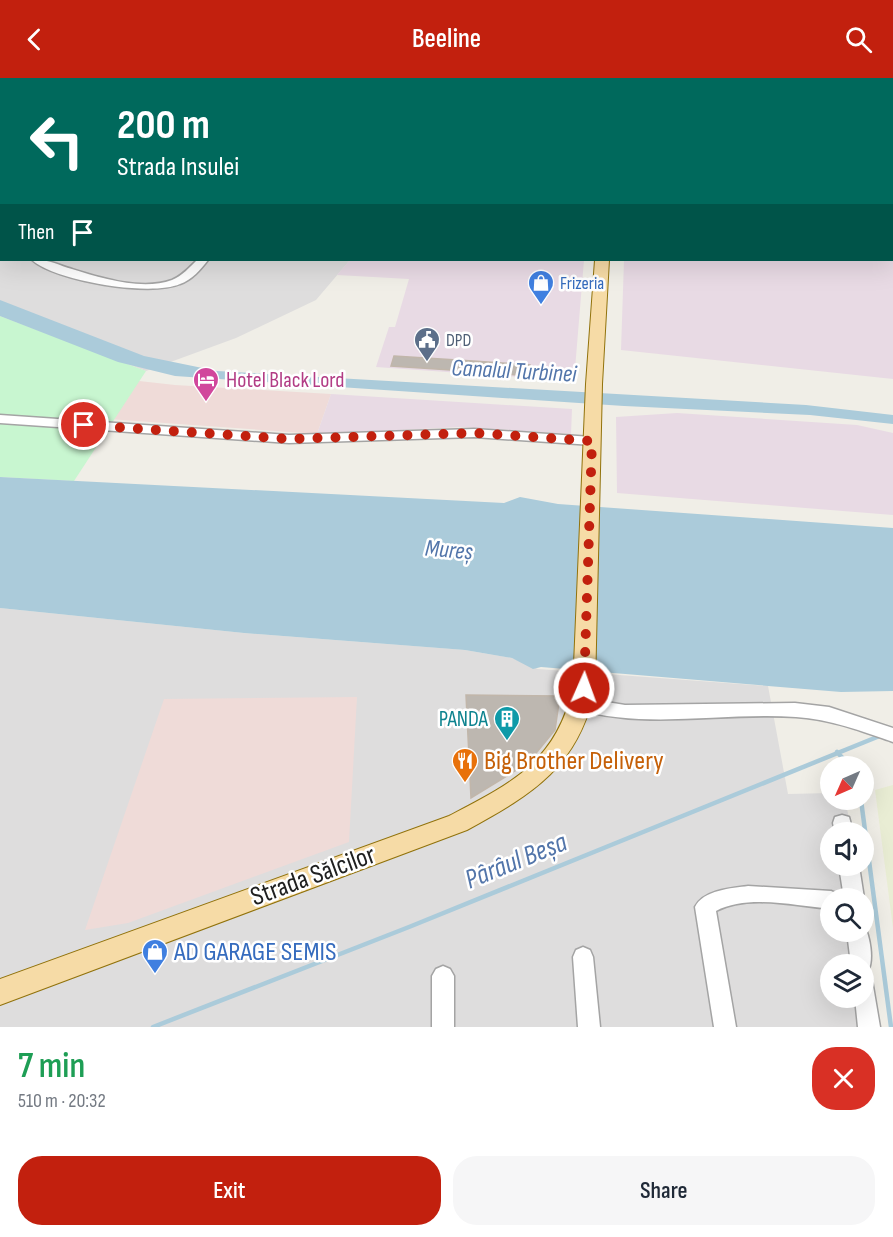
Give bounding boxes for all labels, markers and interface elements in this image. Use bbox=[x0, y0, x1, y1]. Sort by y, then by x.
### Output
icon: back bbox=[18, 23, 51, 56]
text: Beeline bbox=[412, 23, 481, 55]
icon: search bbox=[842, 23, 875, 56]
text: 200 m bbox=[117, 100, 210, 151]
icon: left bbox=[18, 102, 96, 180]
text: Strada Insulei bbox=[117, 151, 239, 183]
icon: arrive bbox=[66, 216, 99, 249]
text: Then bbox=[18, 219, 54, 246]
shop icon: Frizeria bbox=[526, 268, 556, 306]
place label: Frizeria bbox=[560, 273, 604, 294]
public building icon: DPD bbox=[412, 325, 442, 363]
place label: DPD bbox=[446, 330, 471, 351]
water label: Canalul Turbinei bbox=[451, 353, 578, 389]
hotel icon: Hotel Black Lord bbox=[191, 365, 221, 403]
place label: Hotel Black Lord bbox=[226, 367, 345, 394]
pin bbox=[58, 399, 109, 450]
icon: arrive bbox=[67, 408, 100, 441]
water label: Mureș bbox=[424, 533, 475, 567]
position arrow bbox=[552, 656, 616, 720]
building icon: PANDA bbox=[492, 704, 522, 742]
place label: PANDA bbox=[439, 706, 489, 733]
place label: Big Brother Delivery bbox=[484, 745, 664, 777]
restaurant icon: Big Brother Delivery bbox=[450, 746, 480, 784]
north arrow bbox=[820, 756, 874, 810]
map controls bbox=[820, 756, 874, 1008]
button: sound bbox=[820, 822, 874, 876]
water label: Pârâul Beșa bbox=[460, 825, 572, 896]
street label: Strada Sălcilor bbox=[246, 839, 380, 913]
button: search bbox=[820, 888, 874, 942]
place label: AD GARAGE SEMIS bbox=[173, 936, 337, 968]
shop icon: AD GARAGE SEMIS bbox=[140, 937, 170, 975]
button: layers bbox=[820, 954, 874, 1008]
text: 7 min bbox=[18, 1045, 85, 1088]
button: close bbox=[812, 1047, 875, 1110]
text: 510 m · 20:32 bbox=[18, 1089, 106, 1113]
button: Exit bbox=[18, 1156, 441, 1225]
button: Share bbox=[453, 1156, 875, 1225]

